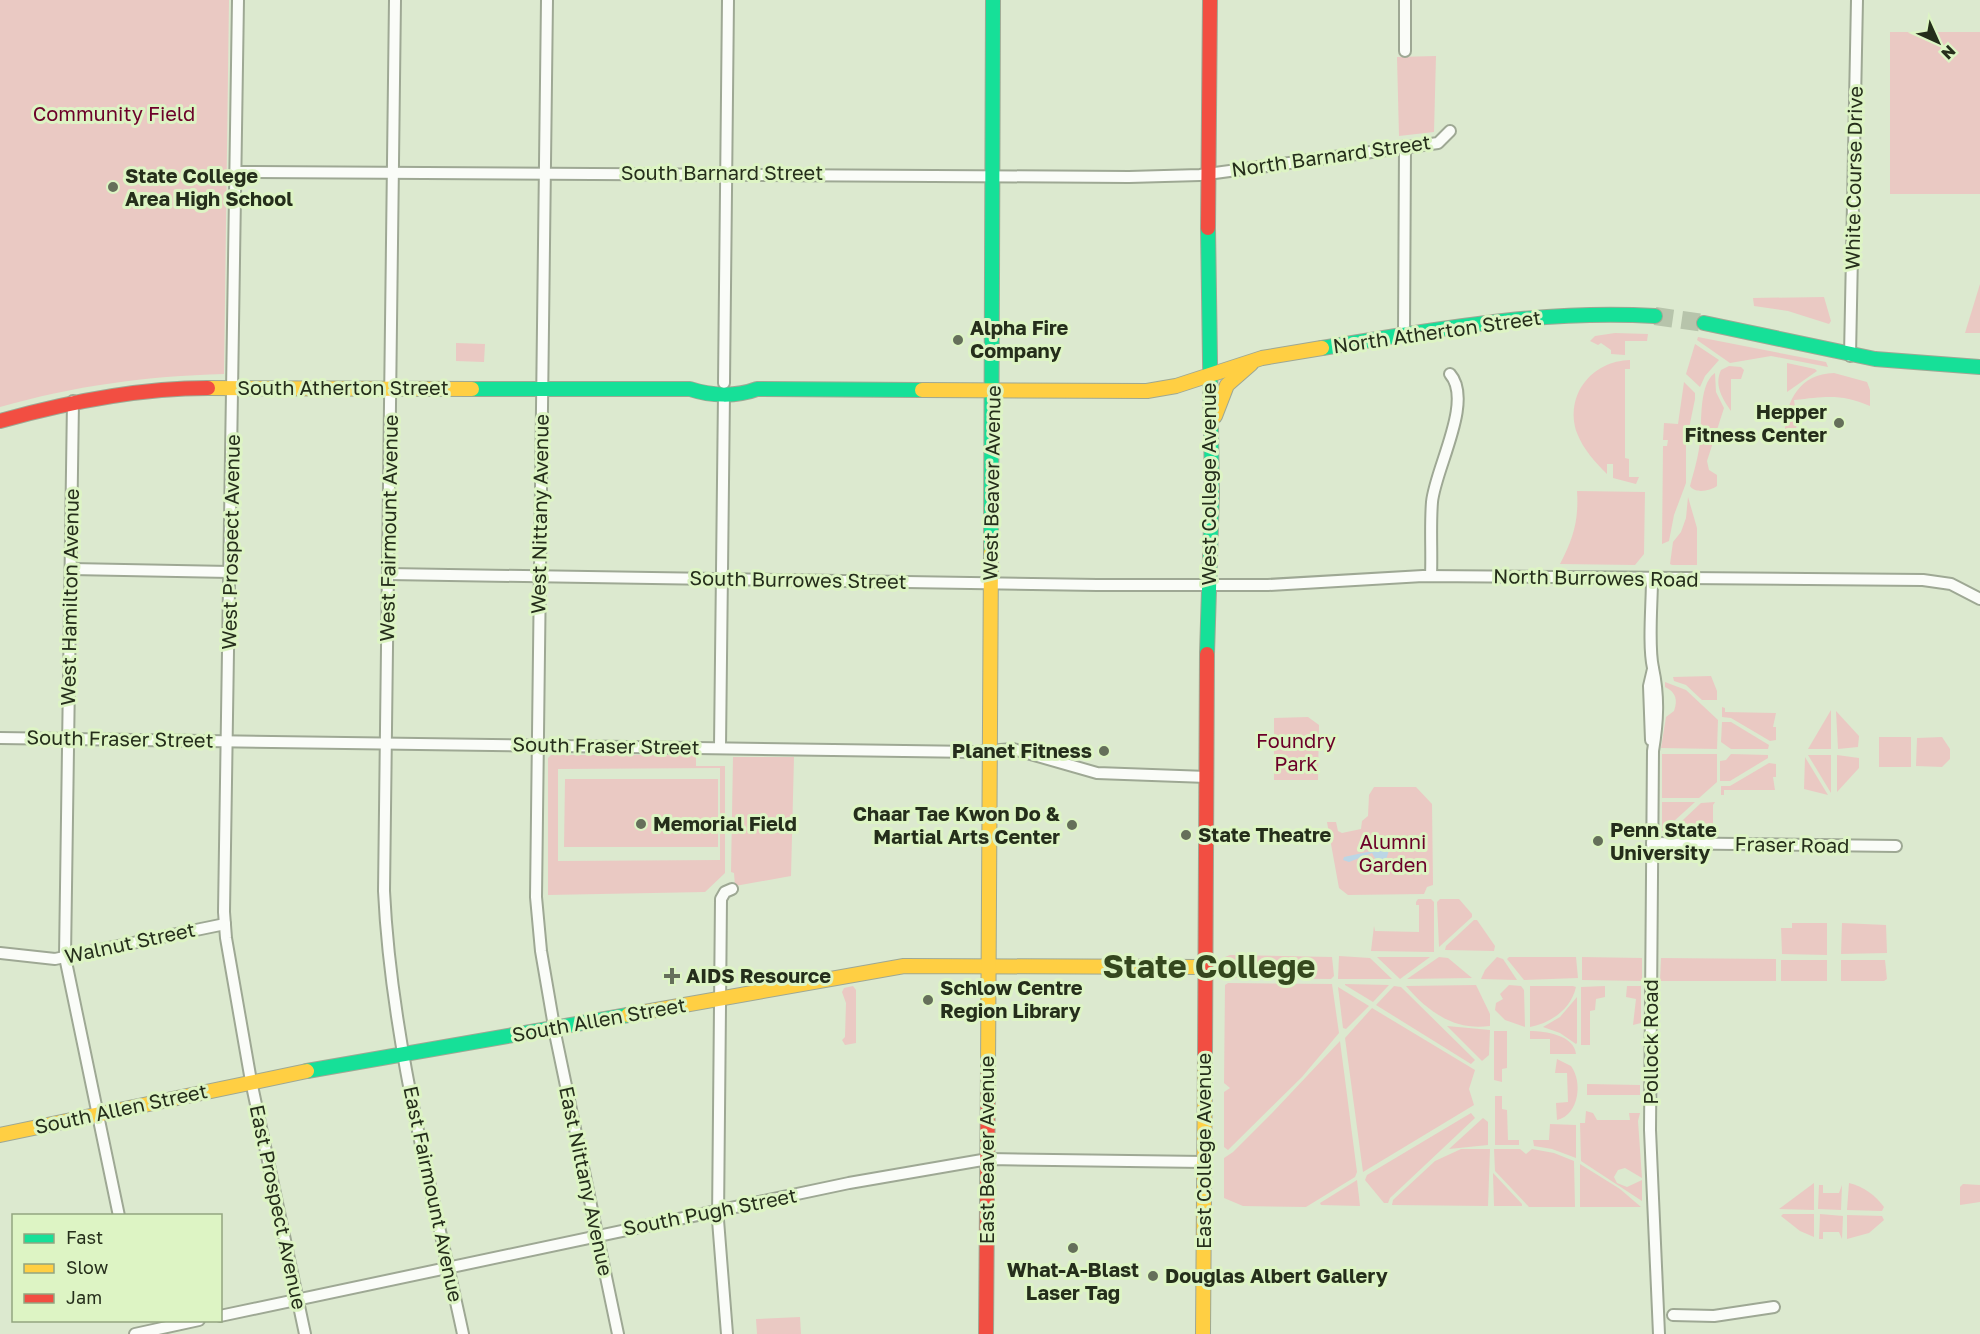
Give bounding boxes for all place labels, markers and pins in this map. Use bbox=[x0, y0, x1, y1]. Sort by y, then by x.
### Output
place label: State College Area High School bbox=[125, 163, 293, 210]
marker: State College Area High School bbox=[106, 180, 120, 194]
place label: Alpha Fire Company bbox=[970, 315, 1069, 362]
marker: Alpha Fire Company bbox=[951, 333, 965, 347]
place label: Hepper Fitness Center bbox=[1685, 399, 1827, 446]
marker: Hepper Fitness Center bbox=[1832, 416, 1846, 430]
place label: Planet Fitness bbox=[952, 738, 1092, 762]
marker: Planet Fitness bbox=[1097, 744, 1111, 758]
place label: Chaar Tae Kwon Do & Martial Arts Center bbox=[853, 801, 1061, 848]
place label: Memorial Field bbox=[653, 811, 797, 835]
marker: Memorial Field bbox=[634, 817, 648, 831]
place label: Penn State University bbox=[1610, 817, 1717, 864]
marker: Chaar Tae Kwon Do & Martial Arts Center bbox=[1065, 818, 1079, 832]
place label: State Theatre bbox=[1198, 822, 1332, 846]
marker: State Theatre bbox=[1179, 828, 1193, 842]
marker: Penn State University bbox=[1591, 834, 1605, 848]
place label: AIDS Resource bbox=[686, 963, 831, 987]
marker: AIDS Resource bbox=[663, 967, 681, 985]
place label: Schlow Centre Region Library bbox=[940, 975, 1083, 1022]
marker: Schlow Centre Region Library bbox=[921, 993, 935, 1007]
marker: What-A-Blast Laser Tag bbox=[1066, 1241, 1080, 1255]
place label: What-A-Blast Laser Tag bbox=[1007, 1257, 1139, 1304]
place label: Douglas Albert Gallery bbox=[1165, 1263, 1388, 1287]
marker: Douglas Albert Gallery bbox=[1146, 1269, 1160, 1283]

